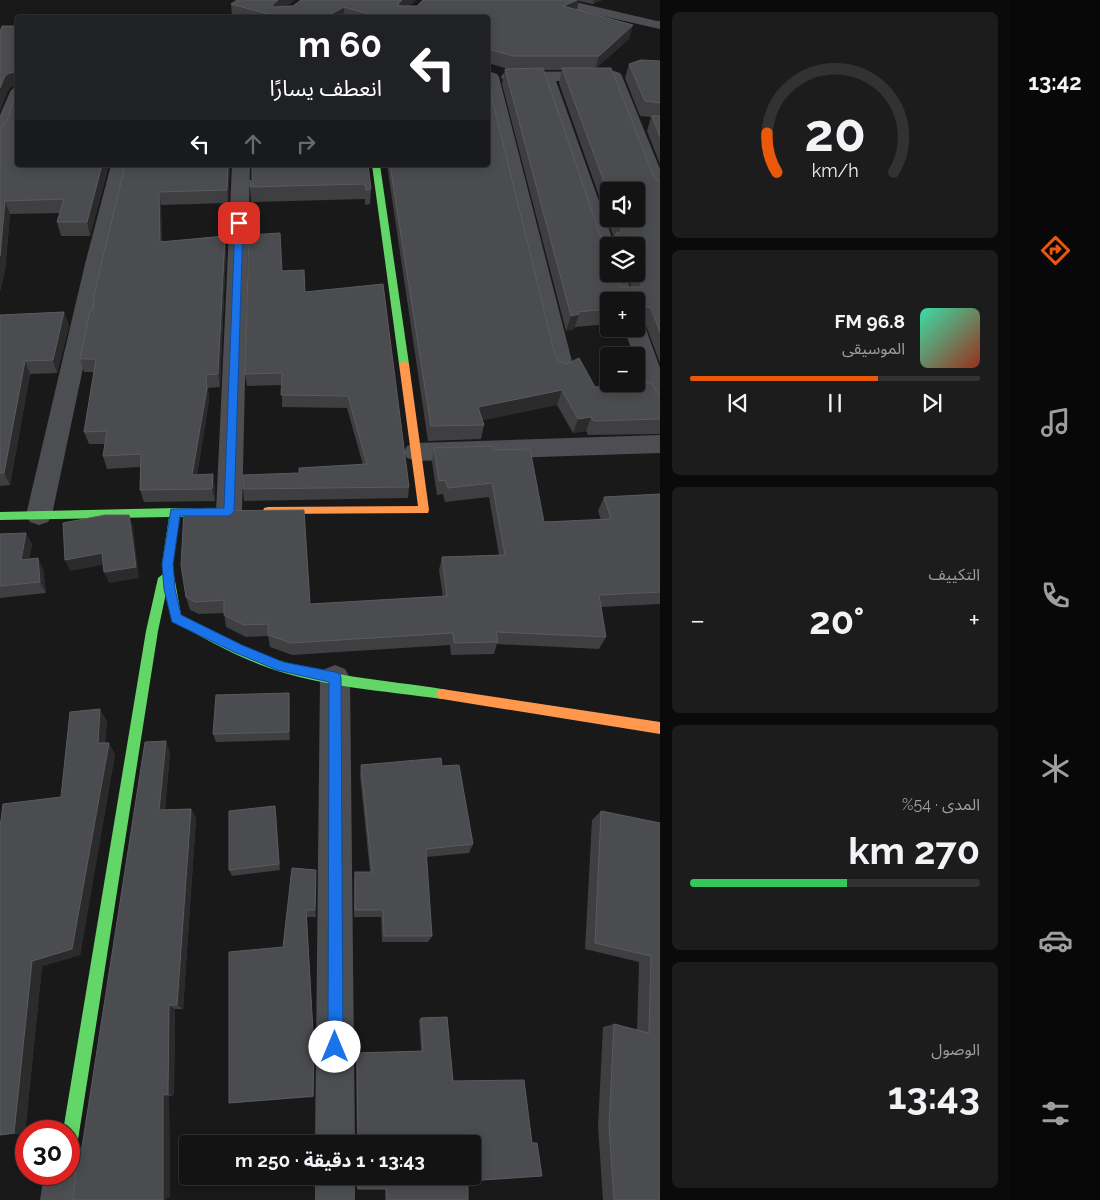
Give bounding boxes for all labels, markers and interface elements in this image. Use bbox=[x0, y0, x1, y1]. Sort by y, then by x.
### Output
text: 60 m bbox=[298, 24, 382, 65]
icon: left bbox=[400, 35, 465, 100]
text: 13:42 bbox=[1028, 69, 1082, 95]
text: انعطف يسارًا bbox=[270, 75, 382, 101]
text: 20 bbox=[804, 102, 866, 163]
icon: left bbox=[186, 130, 214, 158]
icon: ahead bbox=[239, 130, 267, 158]
icon: right bbox=[292, 130, 320, 158]
text: km/h bbox=[811, 160, 859, 181]
map controls bbox=[600, 182, 645, 392]
button: sound bbox=[600, 182, 645, 227]
pin bbox=[218, 202, 260, 244]
icon: arrive bbox=[225, 209, 253, 237]
icon: directions bbox=[1038, 233, 1073, 268]
button: layers bbox=[600, 237, 645, 282]
button: + bbox=[600, 292, 645, 337]
text: 96.8 FM bbox=[835, 310, 905, 332]
text: الموسيقى bbox=[842, 339, 905, 358]
button: − bbox=[600, 347, 645, 392]
icon: previous bbox=[724, 389, 752, 417]
icon: pause bbox=[821, 389, 849, 417]
icon: next bbox=[918, 389, 946, 417]
icon: music bbox=[1038, 405, 1073, 440]
text: التكييف bbox=[928, 565, 980, 584]
icon: phone bbox=[1038, 578, 1073, 613]
text: 20° bbox=[809, 598, 864, 643]
text: − bbox=[690, 604, 705, 637]
text: + bbox=[968, 604, 980, 637]
icon: climate bbox=[1038, 751, 1073, 786]
text: المدى · 54% bbox=[902, 795, 980, 814]
text: 270 km bbox=[848, 828, 980, 873]
icon: car bbox=[1038, 923, 1073, 958]
position arrow bbox=[308, 1020, 360, 1072]
text: الوصول bbox=[931, 1040, 980, 1059]
text: 13:43 bbox=[888, 1073, 980, 1118]
icon: filters bbox=[1038, 1096, 1073, 1131]
speed limit sign: 30 bbox=[15, 1120, 80, 1185]
text: 13:43 · 1 دقيقة · 250 m bbox=[235, 1149, 425, 1171]

